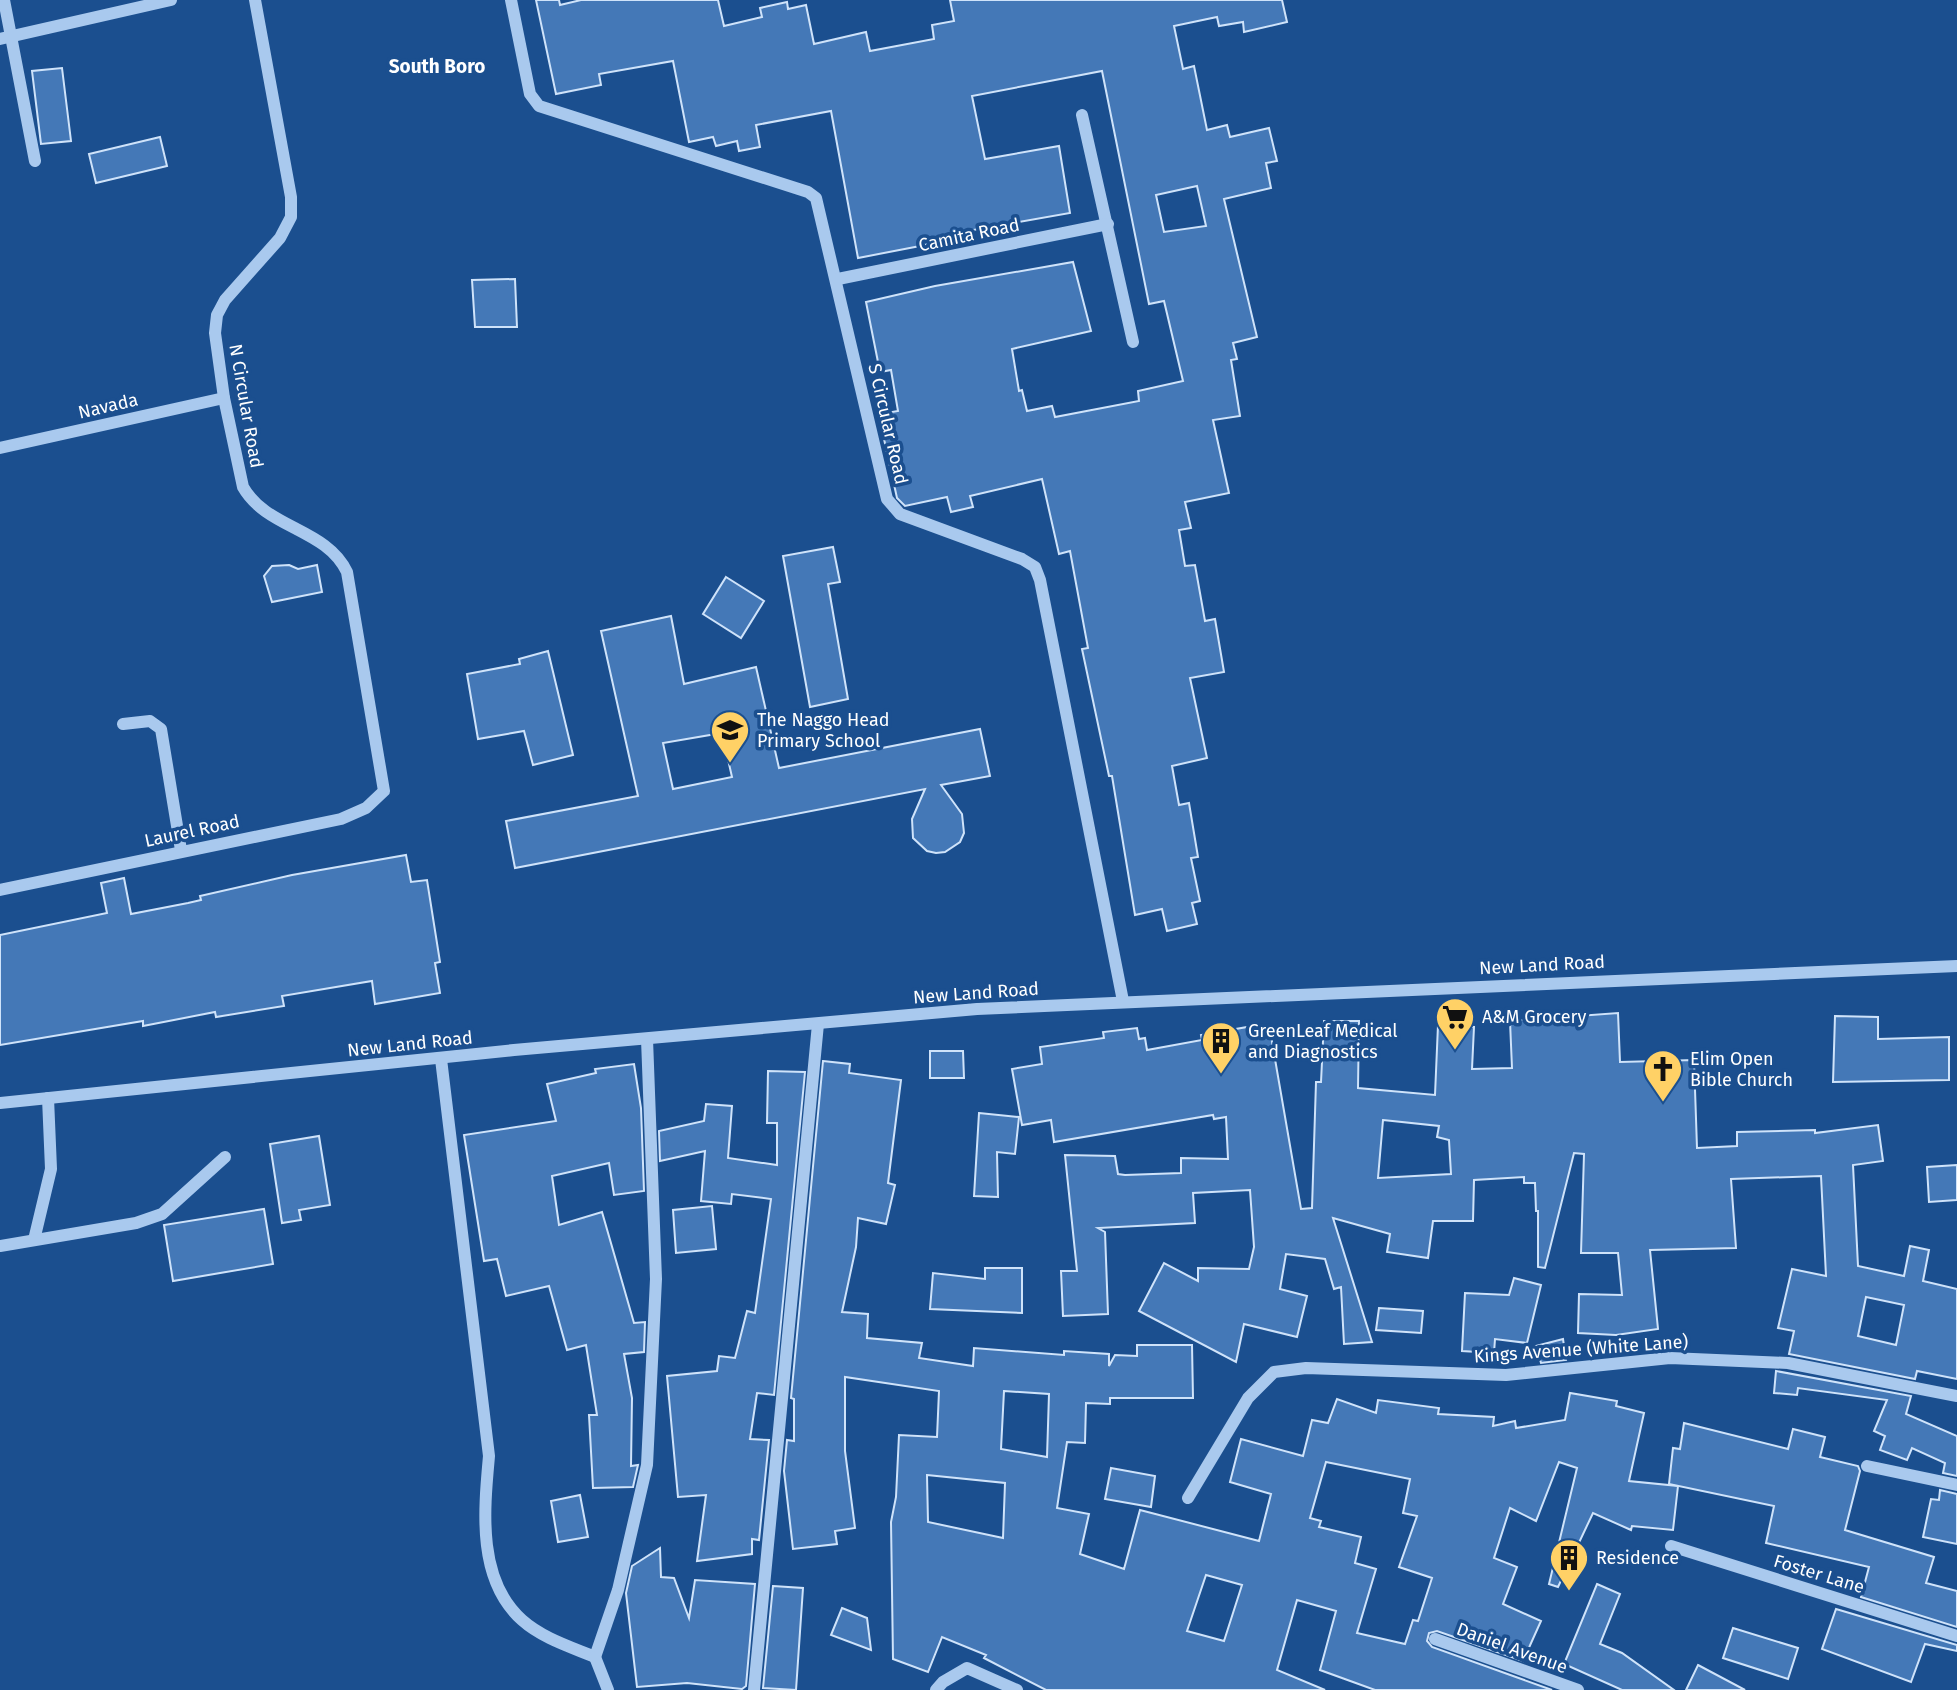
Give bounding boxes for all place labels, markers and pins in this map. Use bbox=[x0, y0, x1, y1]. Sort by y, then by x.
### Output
school or university icon: The Naggo Head Primary School bbox=[709, 709, 751, 764]
place label: The Naggo Head Primary School bbox=[757, 709, 889, 752]
supermarket icon: A&M Grocery bbox=[1434, 996, 1476, 1051]
place label: A&M Grocery bbox=[1482, 1006, 1586, 1028]
building icon: GreenLeaf Medical and Diagnostics bbox=[1200, 1020, 1242, 1075]
place label: GreenLeaf Medical and Diagnostics bbox=[1248, 1020, 1398, 1063]
church icon: Elim Open Bible Church bbox=[1642, 1048, 1684, 1103]
place label: Elim Open Bible Church bbox=[1690, 1048, 1793, 1091]
building icon: Residence bbox=[1548, 1537, 1590, 1592]
place label: Residence bbox=[1596, 1547, 1679, 1569]

